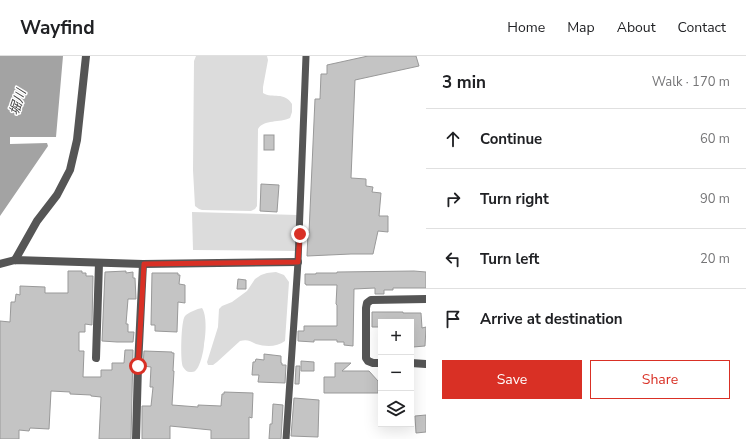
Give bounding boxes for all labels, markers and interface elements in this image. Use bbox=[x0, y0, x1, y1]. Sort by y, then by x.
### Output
text: Wayfind bbox=[20, 15, 95, 41]
text: Home bbox=[507, 18, 545, 37]
text: Map bbox=[567, 18, 595, 37]
text: About bbox=[617, 18, 656, 37]
text: Contact bbox=[678, 18, 726, 37]
text: 3 min bbox=[442, 71, 486, 94]
text: Walk · 170 m bbox=[652, 73, 730, 91]
water label: 堀川 bbox=[5, 85, 31, 117]
icon: ahead bbox=[442, 128, 464, 150]
text: Continue bbox=[480, 129, 542, 149]
text: 60 m bbox=[700, 130, 730, 148]
icon: right bbox=[442, 188, 464, 210]
text: Turn right bbox=[480, 189, 549, 209]
text: 90 m bbox=[700, 190, 730, 208]
route end bbox=[291, 225, 309, 243]
icon: left bbox=[442, 248, 464, 270]
text: Turn left bbox=[480, 249, 539, 269]
text: 20 m bbox=[700, 250, 730, 268]
icon: arrive bbox=[442, 308, 464, 330]
text: Arrive at destination bbox=[480, 309, 623, 329]
map controls bbox=[378, 319, 414, 427]
button: + bbox=[378, 319, 414, 355]
button: − bbox=[378, 355, 414, 391]
route start bbox=[129, 357, 147, 375]
button: Save bbox=[442, 360, 582, 399]
button: Share bbox=[590, 360, 730, 399]
button: layers bbox=[378, 391, 414, 427]

